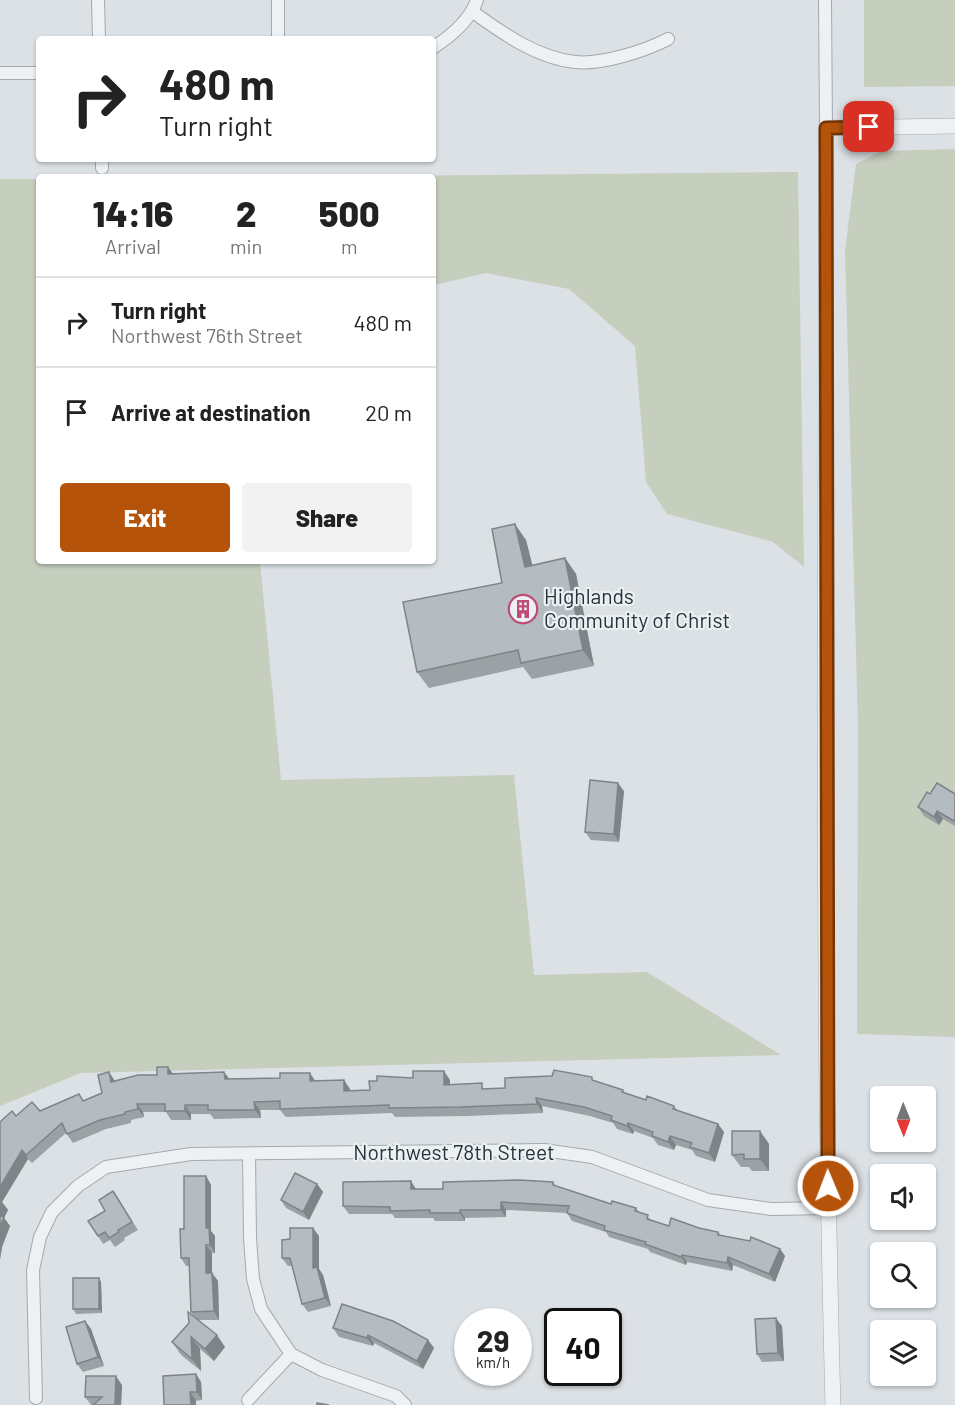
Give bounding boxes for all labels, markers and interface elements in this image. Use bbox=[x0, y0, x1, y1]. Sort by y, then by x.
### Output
text: 480 m bbox=[159, 58, 275, 108]
icon: right bbox=[60, 60, 138, 138]
pin bbox=[843, 101, 894, 152]
text: Turn right bbox=[159, 109, 273, 141]
icon: arrive bbox=[852, 110, 885, 143]
text: 14:16 bbox=[92, 191, 174, 234]
text: 2 bbox=[236, 191, 256, 234]
text: 500 bbox=[319, 191, 380, 234]
text: Arrival bbox=[105, 234, 161, 258]
text: min bbox=[230, 234, 262, 258]
text: m bbox=[341, 234, 357, 258]
text: Turn right bbox=[111, 297, 206, 323]
icon: right bbox=[60, 306, 93, 339]
text: 480 m bbox=[353, 309, 412, 335]
text: Northwest 76th Street bbox=[111, 323, 303, 347]
icon: arrive bbox=[60, 396, 93, 429]
text: Arrive at destination bbox=[111, 399, 310, 425]
text: 20 m bbox=[365, 399, 412, 425]
button: Exit bbox=[60, 483, 230, 552]
button: Share bbox=[242, 483, 412, 552]
place label: Highlands Community of Christ bbox=[544, 583, 730, 632]
building icon: Highlands Community of Christ bbox=[507, 593, 539, 625]
north arrow bbox=[870, 1086, 936, 1152]
map controls bbox=[870, 1086, 936, 1386]
street label: Northwest 78th Street bbox=[353, 1139, 555, 1164]
position arrow bbox=[796, 1154, 860, 1218]
button: sound bbox=[870, 1164, 936, 1230]
button: search bbox=[870, 1242, 936, 1308]
speed limit sign: 40 bbox=[544, 1308, 622, 1386]
button: layers bbox=[870, 1320, 936, 1386]
text: 29 bbox=[477, 1322, 509, 1358]
text: km/h bbox=[476, 1353, 510, 1371]

